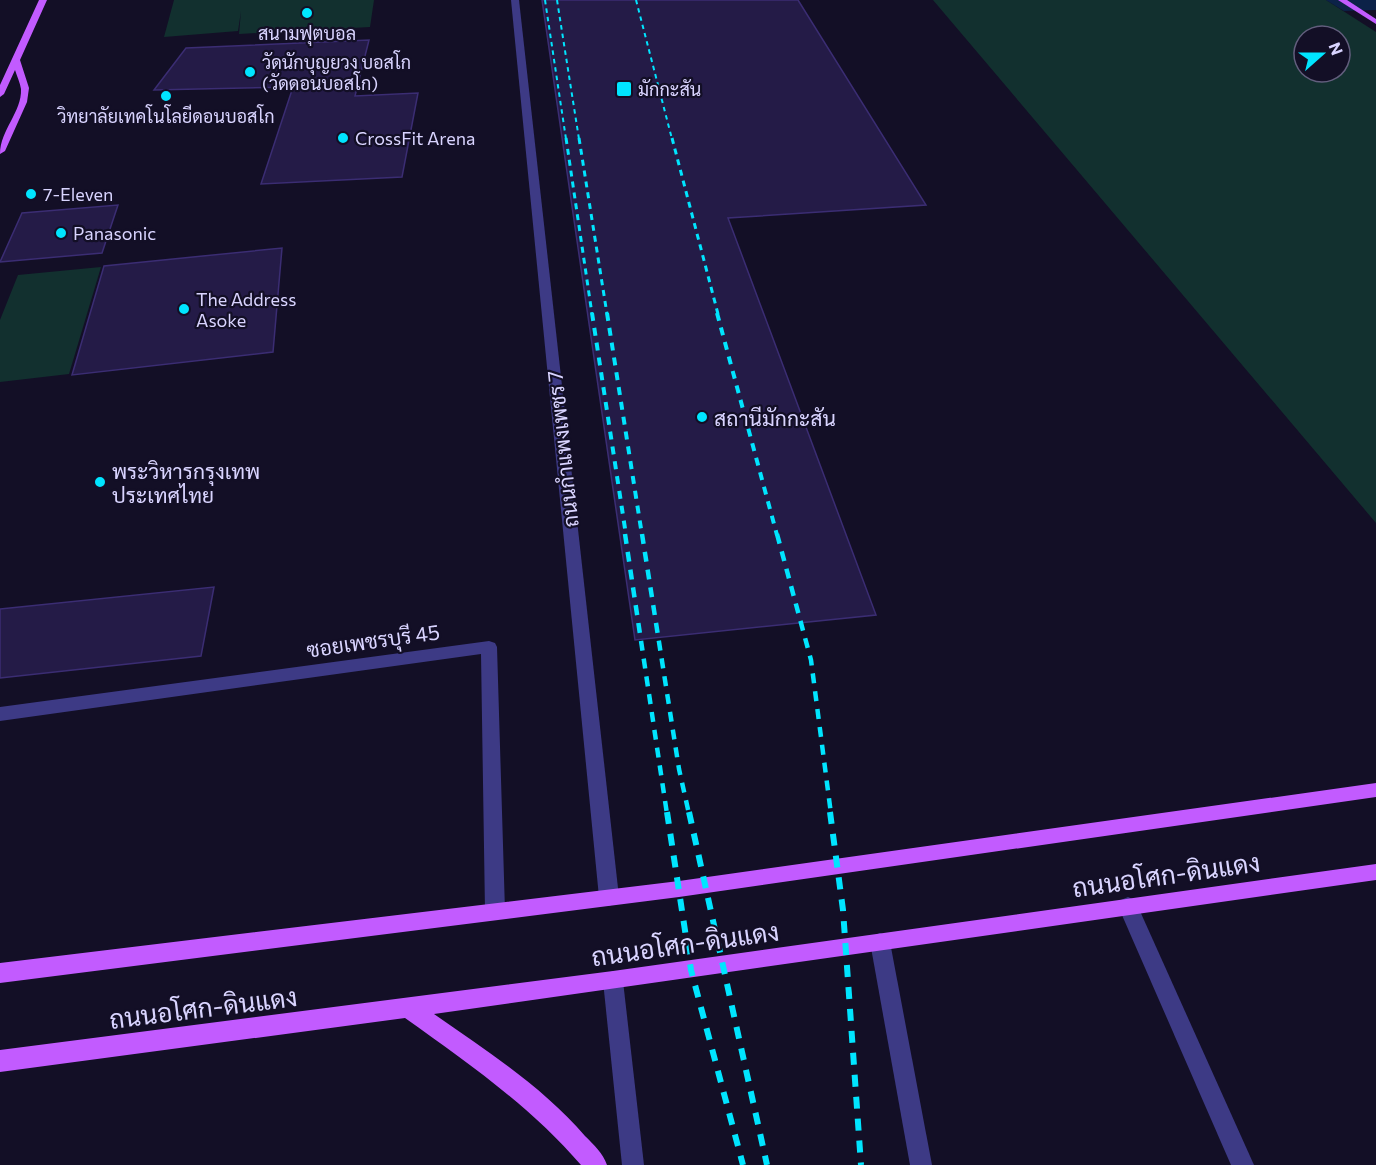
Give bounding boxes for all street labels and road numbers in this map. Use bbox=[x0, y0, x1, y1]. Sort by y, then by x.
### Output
street label: ถนนกำแพงเพชร 7 bbox=[541, 369, 583, 529]
street label: ซอยเพชรบุรี 45 bbox=[305, 618, 442, 665]
street label: ถนนอโศก-ดินแดง bbox=[1070, 845, 1262, 903]
street label: ถนนอโศก-ดินแดง bbox=[589, 914, 781, 972]
street label: ถนนอโศก-ดินแดง bbox=[107, 980, 299, 1034]

